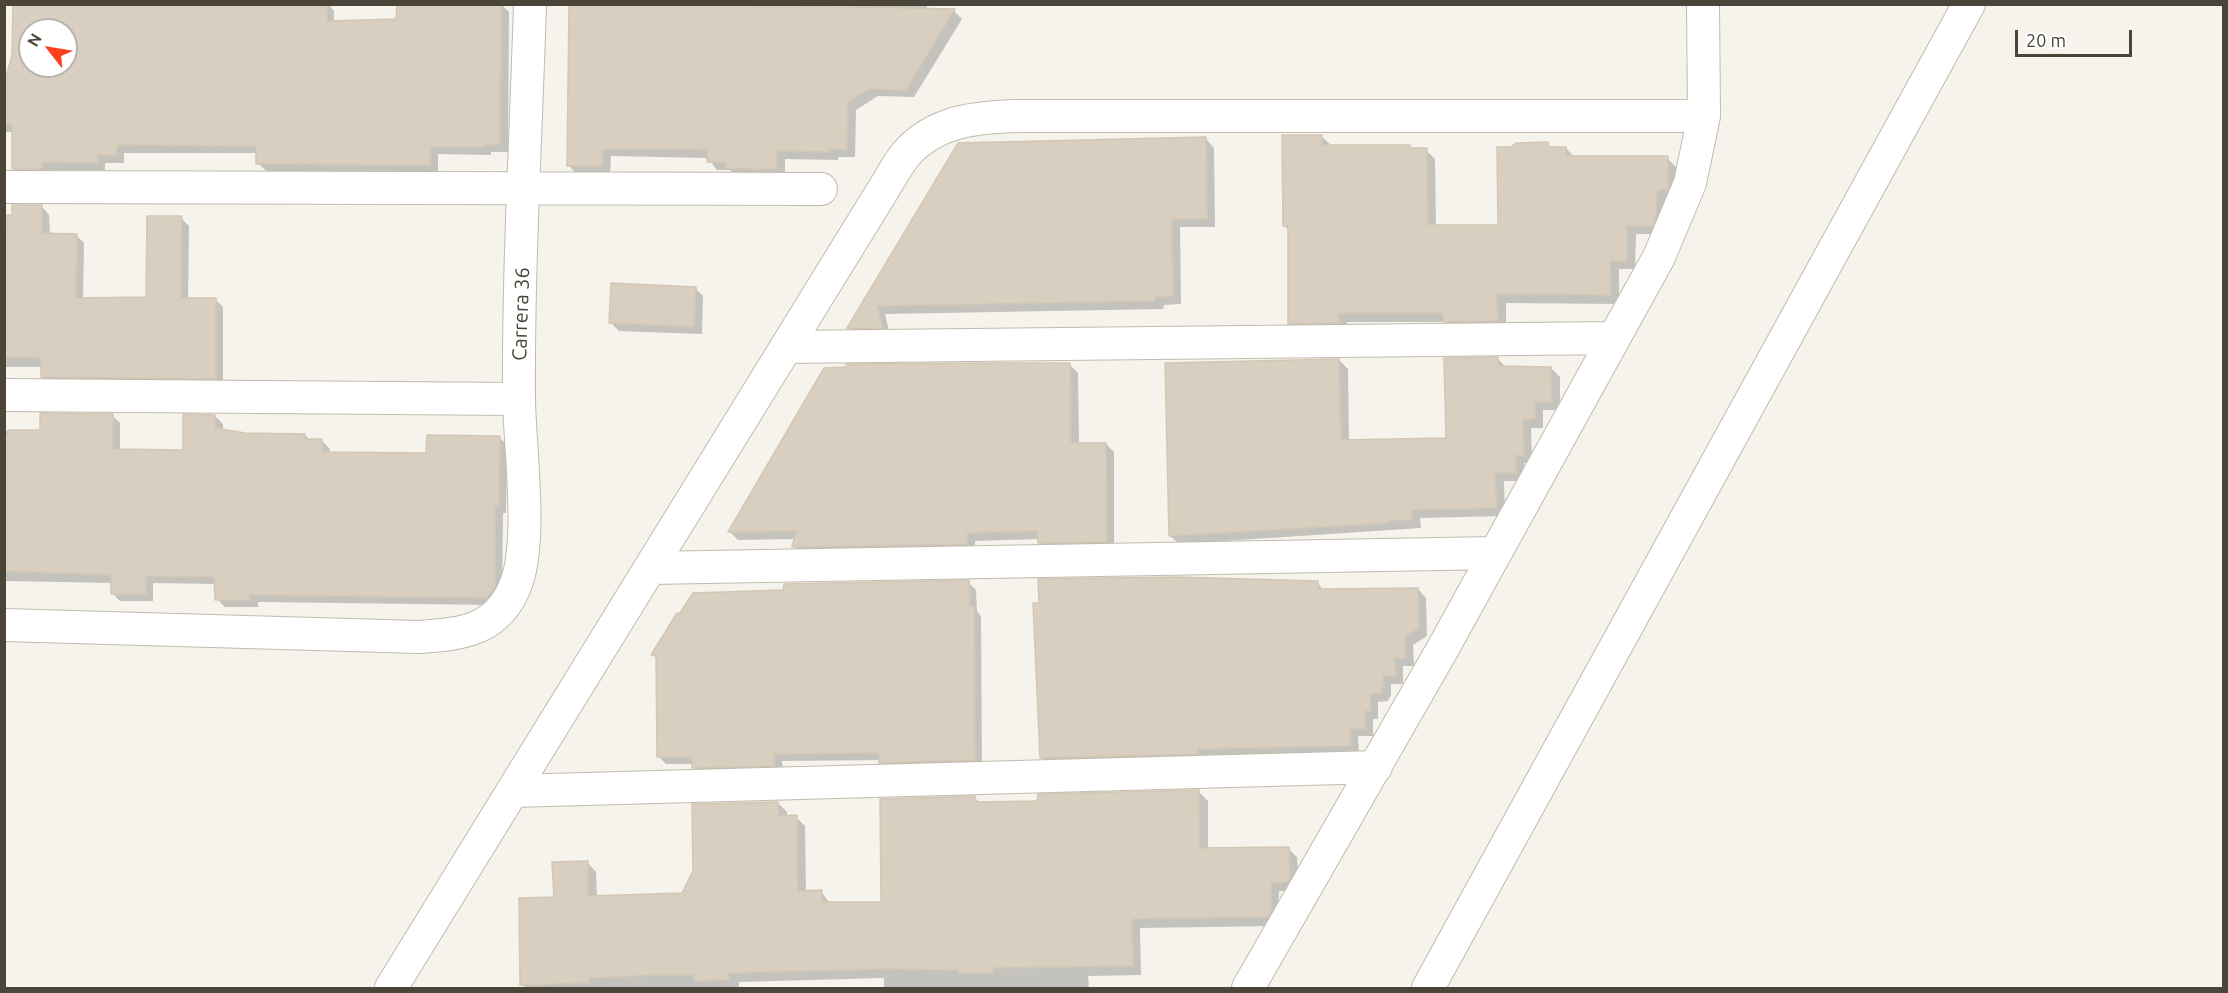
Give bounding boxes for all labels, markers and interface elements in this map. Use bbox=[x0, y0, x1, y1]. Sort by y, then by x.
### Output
north arrow bbox=[18, 18, 78, 78]
scale bar bbox=[2018, 18, 2135, 56]
text: N bbox=[23, 30, 45, 50]
text: 20 m bbox=[2026, 30, 2066, 50]
street label: Carrera 36 bbox=[507, 267, 535, 361]

